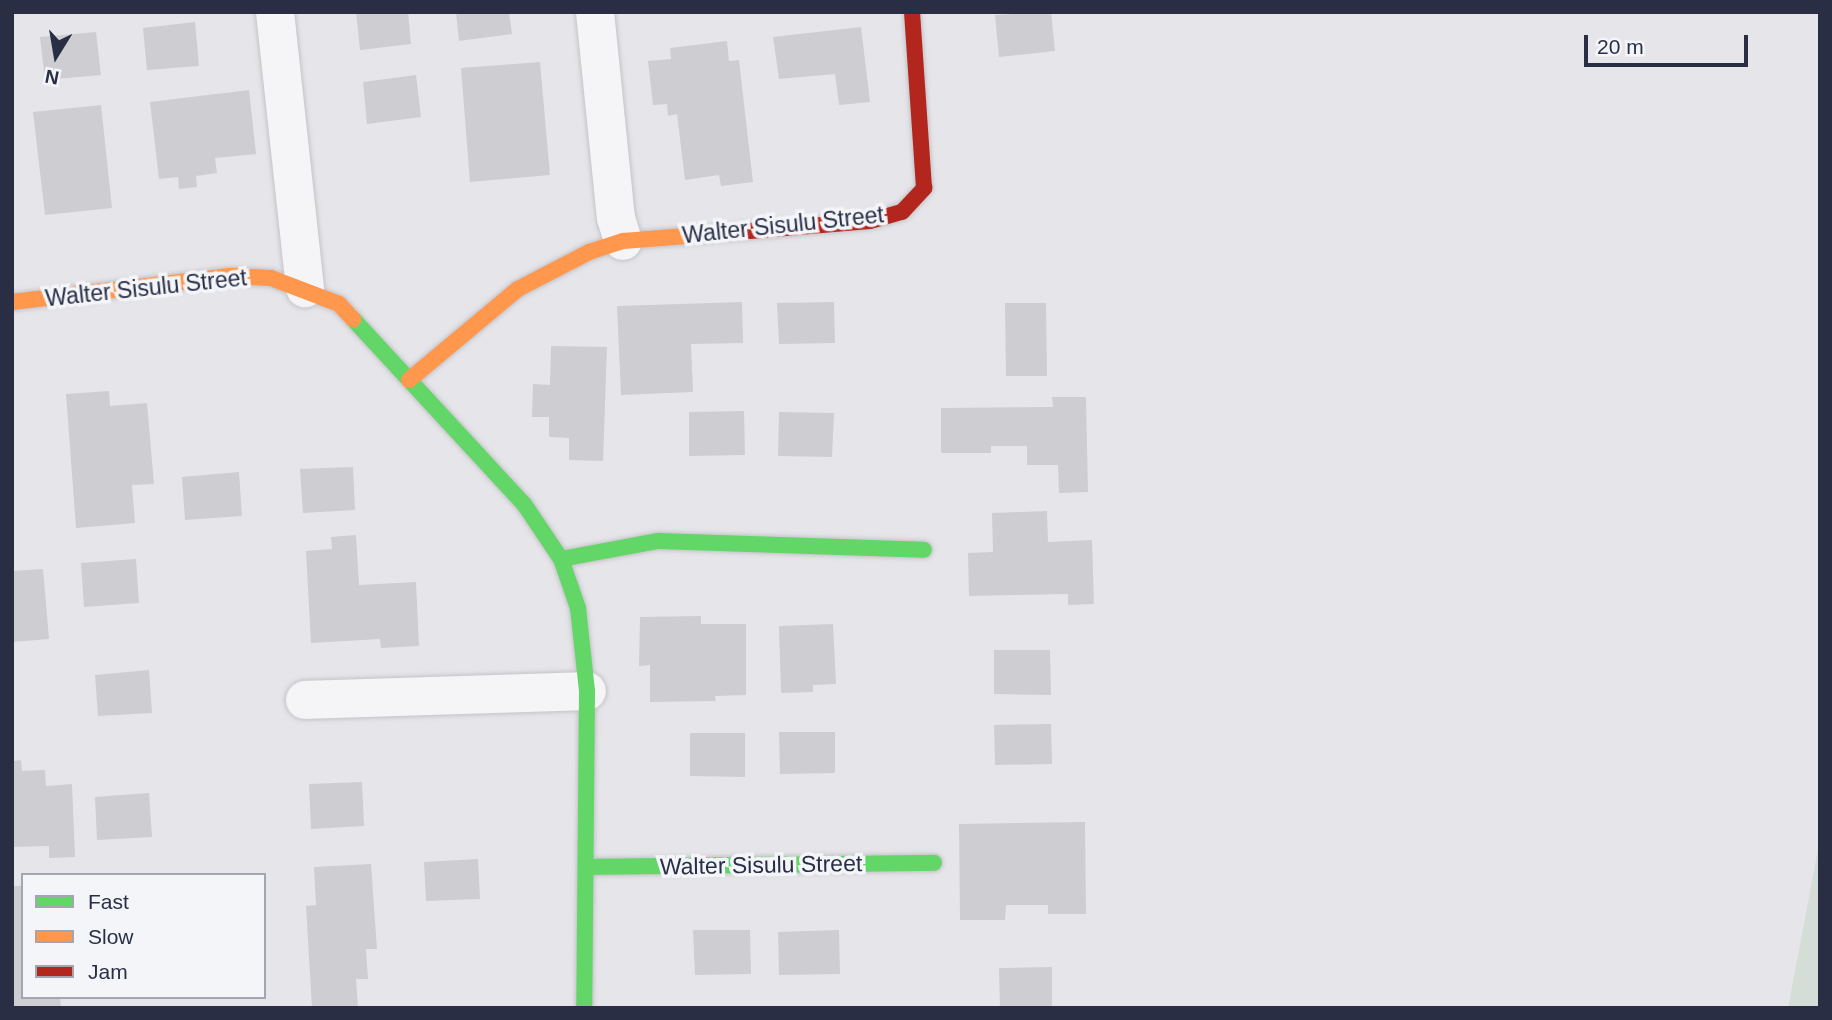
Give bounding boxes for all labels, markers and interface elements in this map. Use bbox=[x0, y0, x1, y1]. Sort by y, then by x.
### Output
north arrow bbox=[21, 21, 91, 91]
scale bar bbox=[1587, 21, 1752, 65]
text: 20 m bbox=[1597, 35, 1644, 58]
text: N bbox=[43, 65, 61, 89]
street label: Walter Sisulu Street bbox=[681, 201, 885, 249]
street label: Walter Sisulu Street bbox=[44, 264, 248, 312]
street label: Walter Sisulu Street bbox=[660, 849, 862, 881]
legend bbox=[21, 873, 266, 999]
text: Fast bbox=[88, 890, 129, 913]
text: Slow bbox=[88, 925, 134, 948]
text: Jam bbox=[88, 960, 128, 983]

